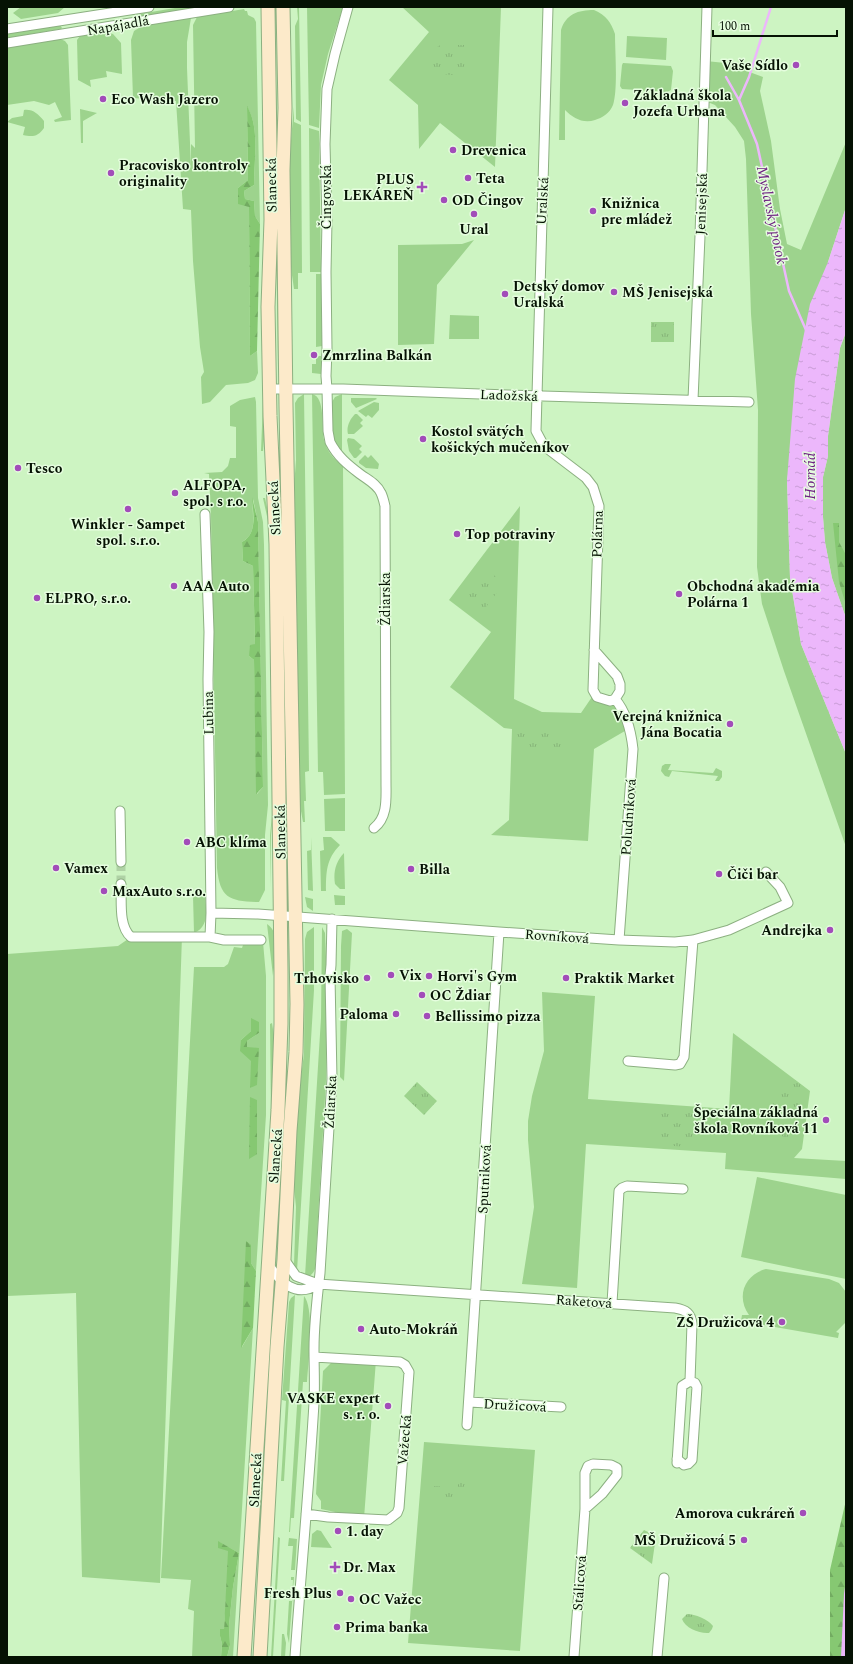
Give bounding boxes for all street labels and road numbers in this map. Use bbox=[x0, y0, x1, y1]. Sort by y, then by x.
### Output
street label: Napájadlá bbox=[85, 10, 151, 41]
street label: Slanecká bbox=[261, 157, 282, 212]
street label: Čingovská bbox=[316, 164, 337, 229]
street label: Jenisejská bbox=[690, 172, 713, 235]
street label: Uralská bbox=[531, 176, 554, 226]
street label: Ladožská bbox=[480, 384, 539, 407]
street label: Slanecká bbox=[263, 480, 286, 536]
street label: Polárna bbox=[586, 510, 609, 558]
street label: Ždiarska bbox=[375, 572, 396, 626]
street label: Lubina bbox=[198, 691, 219, 735]
street label: Poludníková bbox=[615, 778, 642, 856]
street label: Slanecká bbox=[270, 804, 291, 859]
street label: Rovníková bbox=[524, 924, 590, 949]
street label: Ždiarska bbox=[319, 1074, 342, 1129]
street label: Slanecká bbox=[263, 1128, 288, 1184]
street label: Sputniková bbox=[472, 1144, 497, 1214]
street label: Raketová bbox=[555, 1289, 613, 1314]
street label: Družicová bbox=[483, 1393, 547, 1418]
street label: Važecká bbox=[392, 1414, 417, 1466]
street label: Slanecká bbox=[244, 1452, 267, 1508]
street label: Stálicová bbox=[567, 1554, 592, 1612]

